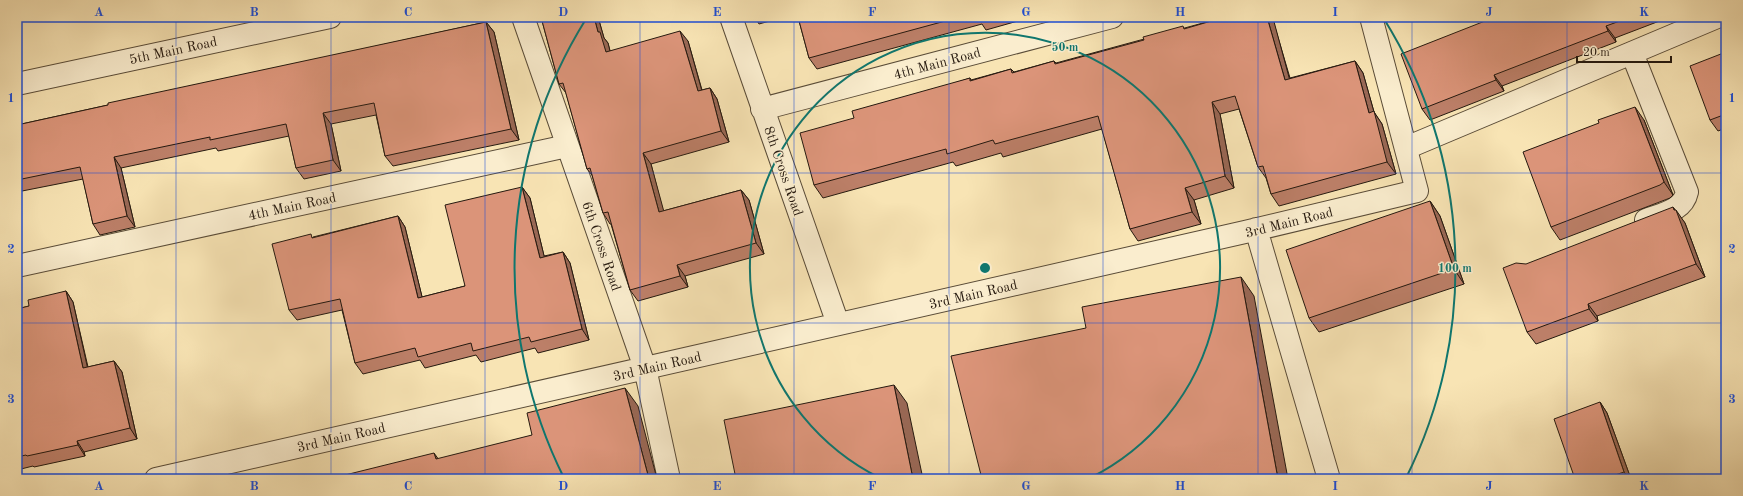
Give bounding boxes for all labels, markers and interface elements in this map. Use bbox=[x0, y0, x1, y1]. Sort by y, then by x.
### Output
text: A bbox=[94, 6, 104, 19]
text: B bbox=[249, 6, 259, 19]
text: C bbox=[404, 6, 412, 19]
text: D bbox=[558, 6, 568, 19]
text: E bbox=[713, 6, 722, 19]
text: F bbox=[868, 6, 877, 19]
text: G bbox=[1021, 6, 1031, 19]
text: H bbox=[1175, 6, 1186, 19]
text: I bbox=[1332, 6, 1338, 19]
text: J bbox=[1485, 6, 1493, 19]
text: K bbox=[1639, 6, 1649, 19]
street label: 5th Main Road bbox=[128, 35, 219, 67]
scale bar bbox=[1577, 38, 1671, 64]
text: 50 m bbox=[1052, 41, 1079, 54]
street label: 4th Main Road bbox=[892, 46, 982, 82]
text: 20 m bbox=[1583, 47, 1610, 59]
text: 1 bbox=[7, 92, 15, 105]
text: 1 bbox=[1728, 92, 1736, 105]
street label: 8th Cross Road bbox=[761, 125, 805, 218]
street label: 4th Main Road bbox=[247, 191, 338, 223]
street label: 6th Cross Road bbox=[579, 200, 623, 293]
street label: 3rd Main Road bbox=[1244, 205, 1335, 241]
text: 2 bbox=[7, 243, 15, 256]
text: 2 bbox=[1728, 243, 1736, 256]
centre of rings bbox=[978, 261, 992, 275]
text: 100 m bbox=[1438, 263, 1472, 275]
street label: 3rd Main Road bbox=[928, 278, 1019, 312]
street label: 3rd Main Road bbox=[612, 350, 703, 384]
text: 3 bbox=[7, 393, 15, 406]
text: 3 bbox=[1728, 393, 1736, 406]
street label: 3rd Main Road bbox=[296, 421, 387, 455]
text: A bbox=[94, 480, 104, 493]
text: B bbox=[249, 480, 259, 493]
text: C bbox=[404, 480, 412, 493]
text: D bbox=[558, 480, 568, 493]
text: E bbox=[713, 480, 722, 493]
text: F bbox=[868, 480, 877, 493]
text: G bbox=[1021, 480, 1031, 493]
text: H bbox=[1175, 480, 1186, 493]
text: I bbox=[1332, 480, 1338, 493]
text: J bbox=[1485, 480, 1493, 493]
text: K bbox=[1639, 480, 1649, 493]

